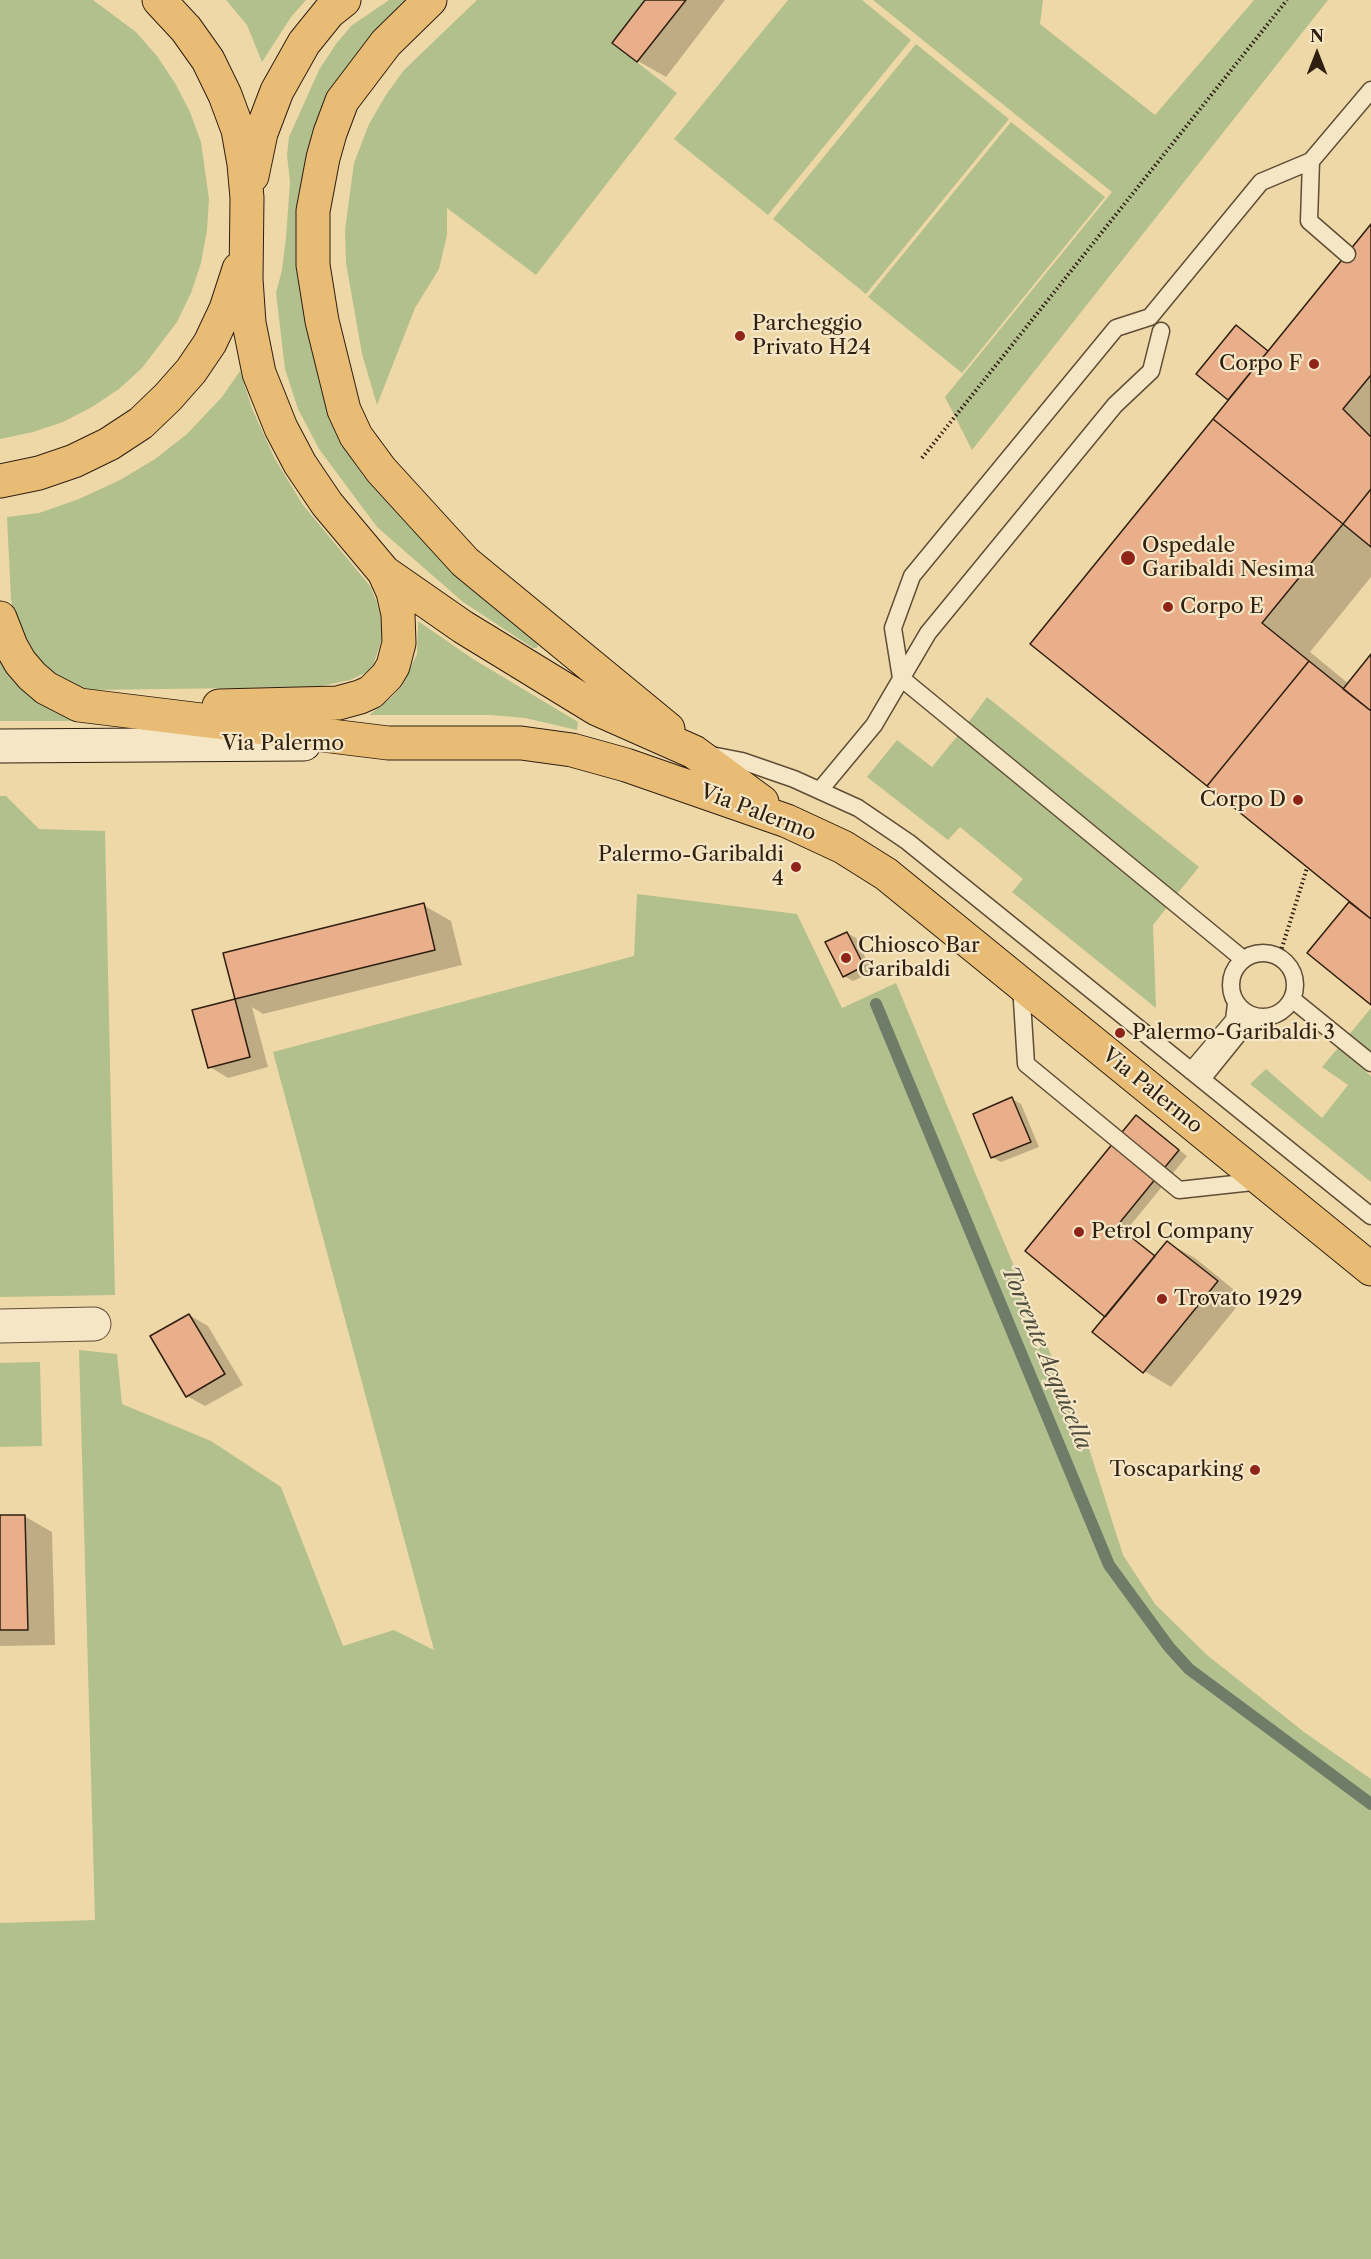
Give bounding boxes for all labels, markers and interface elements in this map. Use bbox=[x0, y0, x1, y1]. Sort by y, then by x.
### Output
north arrow bbox=[1287, 24, 1347, 84]
text: N bbox=[1310, 26, 1324, 46]
place label: Parcheggio Privato H24 bbox=[752, 311, 871, 361]
marker: Parcheggio Privato H24 bbox=[733, 329, 747, 343]
place label: Corpo F bbox=[1219, 351, 1302, 377]
marker: Corpo F bbox=[1307, 357, 1321, 371]
place label: Ospedale Garibaldi Nesima bbox=[1142, 533, 1315, 583]
marker: Ospedale Garibaldi Nesima bbox=[1119, 549, 1137, 567]
place label: Corpo E bbox=[1180, 594, 1264, 620]
marker: Corpo E bbox=[1161, 600, 1175, 614]
street label: Via Palermo bbox=[222, 731, 344, 757]
street label: Via Palermo bbox=[696, 779, 820, 847]
place label: Corpo D bbox=[1200, 787, 1286, 813]
marker: Corpo D bbox=[1291, 793, 1305, 807]
place label: Palermo-Garibaldi 4 bbox=[598, 842, 784, 892]
marker: Palermo-Garibaldi 4 bbox=[789, 860, 803, 874]
place label: Chiosco Bar Garibaldi bbox=[858, 933, 980, 983]
marker: Chiosco Bar Garibaldi bbox=[839, 951, 853, 965]
place label: Palermo-Garibaldi 3 bbox=[1132, 1020, 1335, 1046]
marker: Palermo-Garibaldi 3 bbox=[1113, 1026, 1127, 1040]
street label: Via Palermo bbox=[1097, 1043, 1207, 1139]
place label: Petrol Company bbox=[1091, 1219, 1254, 1245]
marker: Petrol Company bbox=[1072, 1225, 1086, 1239]
water label: Torrente Acquicella bbox=[995, 1262, 1097, 1454]
place label: Trovato 1929 bbox=[1174, 1286, 1303, 1312]
marker: Trovato 1929 bbox=[1155, 1292, 1169, 1306]
place label: Toscaparking bbox=[1110, 1457, 1243, 1483]
marker: Toscaparking bbox=[1248, 1463, 1262, 1477]

